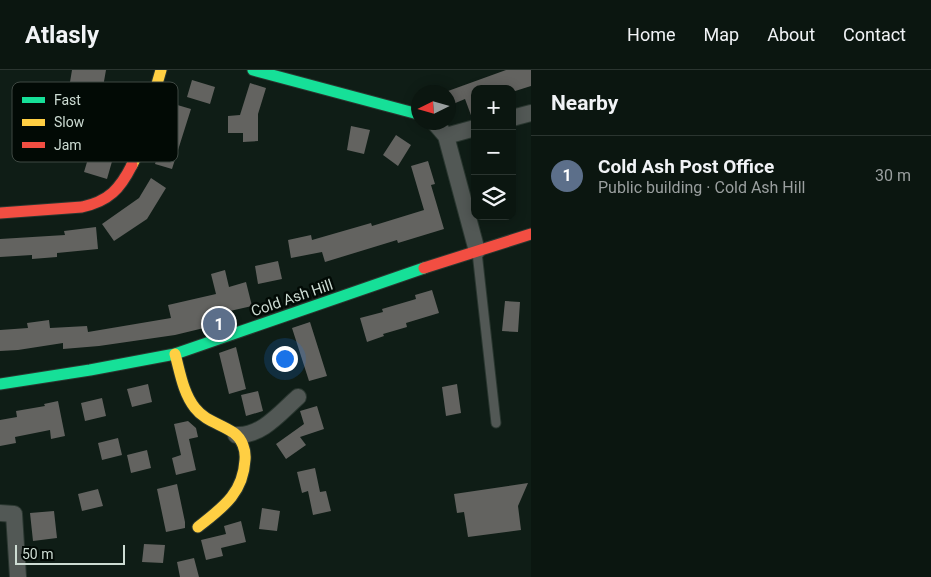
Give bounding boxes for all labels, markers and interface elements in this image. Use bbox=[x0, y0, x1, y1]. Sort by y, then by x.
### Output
text: Atlasly bbox=[25, 21, 99, 49]
text: Home bbox=[627, 24, 676, 45]
text: Map bbox=[704, 24, 739, 45]
text: About bbox=[767, 24, 815, 45]
text: Contact bbox=[843, 24, 906, 45]
legend bbox=[12, 82, 178, 162]
north arrow bbox=[411, 85, 456, 130]
map controls bbox=[471, 85, 516, 220]
button: + bbox=[471, 85, 516, 130]
text: Nearby bbox=[551, 91, 618, 115]
text: Fast bbox=[54, 92, 81, 108]
text: Slow bbox=[54, 114, 85, 130]
button: − bbox=[471, 130, 516, 175]
text: Jam bbox=[54, 137, 82, 153]
text: Cold Ash Post Office bbox=[598, 155, 774, 178]
text: 1 bbox=[562, 166, 572, 185]
text: 30 m bbox=[875, 166, 911, 185]
button: layers bbox=[471, 175, 516, 220]
text: Public building · Cold Ash Hill bbox=[598, 178, 805, 197]
street label: Cold Ash Hill bbox=[249, 276, 335, 320]
pin: 1 bbox=[203, 305, 235, 343]
your location bbox=[272, 346, 298, 372]
scale bar bbox=[15, 542, 125, 565]
text: 50 m bbox=[22, 546, 54, 562]

